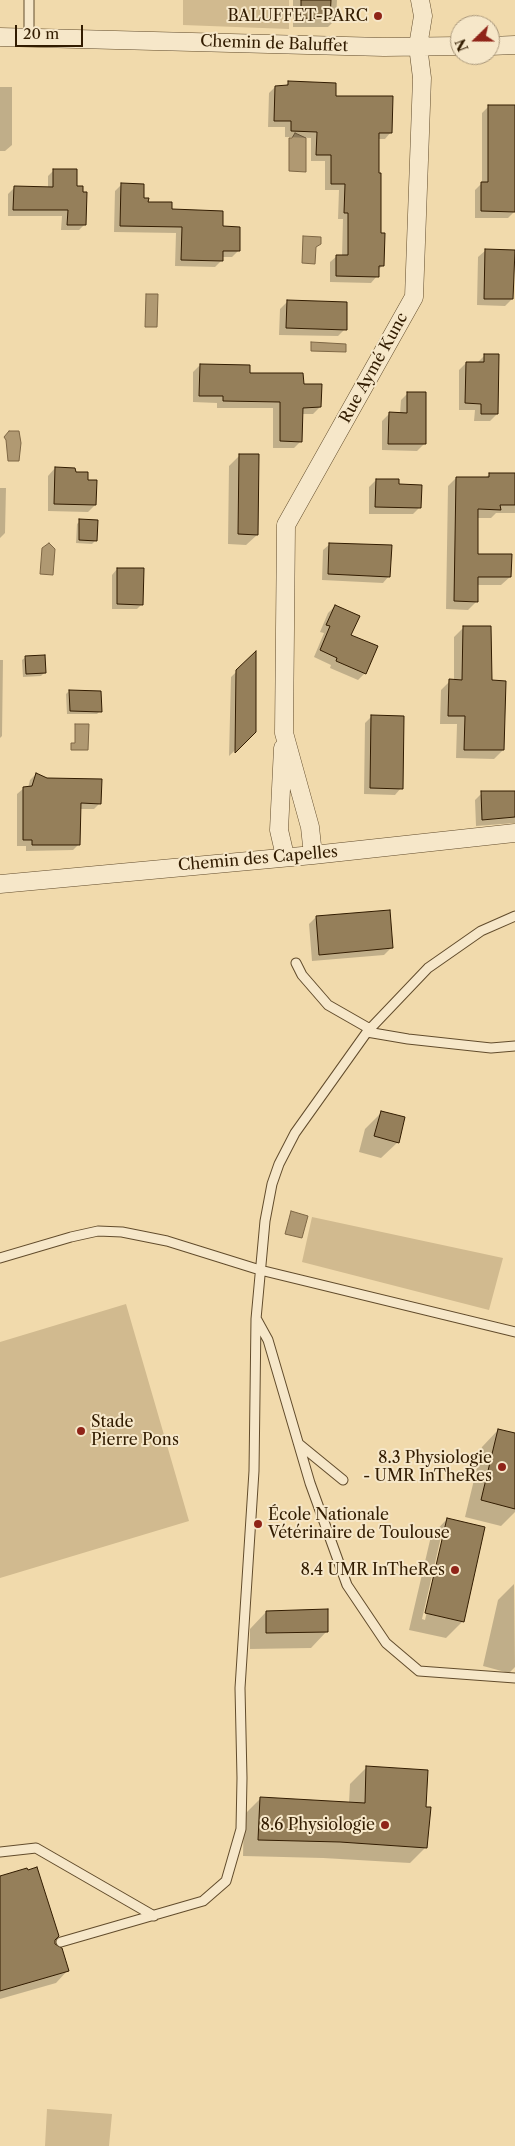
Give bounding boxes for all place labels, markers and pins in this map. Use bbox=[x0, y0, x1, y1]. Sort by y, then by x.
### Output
place label: BALUFFET-PARC bbox=[227, 6, 368, 26]
marker: BALUFFET-PARC bbox=[372, 10, 384, 22]
place label: Stade Pierre Pons bbox=[91, 1412, 179, 1450]
marker: Stade Pierre Pons bbox=[75, 1425, 87, 1437]
place label: 8.3 Physiologie - UMR InTheRes bbox=[363, 1448, 492, 1486]
marker: 8.3 Physiologie - UMR InTheRes bbox=[496, 1461, 508, 1473]
place label: École Nationale Vétérinaire de Toulouse bbox=[268, 1505, 450, 1543]
marker: École Nationale Vétérinaire de Toulouse bbox=[252, 1518, 264, 1530]
place label: 8.4 UMR InTheRes bbox=[300, 1560, 445, 1580]
marker: 8.4 UMR InTheRes bbox=[449, 1564, 461, 1576]
place label: 8.6 Physiologie bbox=[260, 1815, 375, 1835]
marker: 8.6 Physiologie bbox=[379, 1819, 391, 1831]

